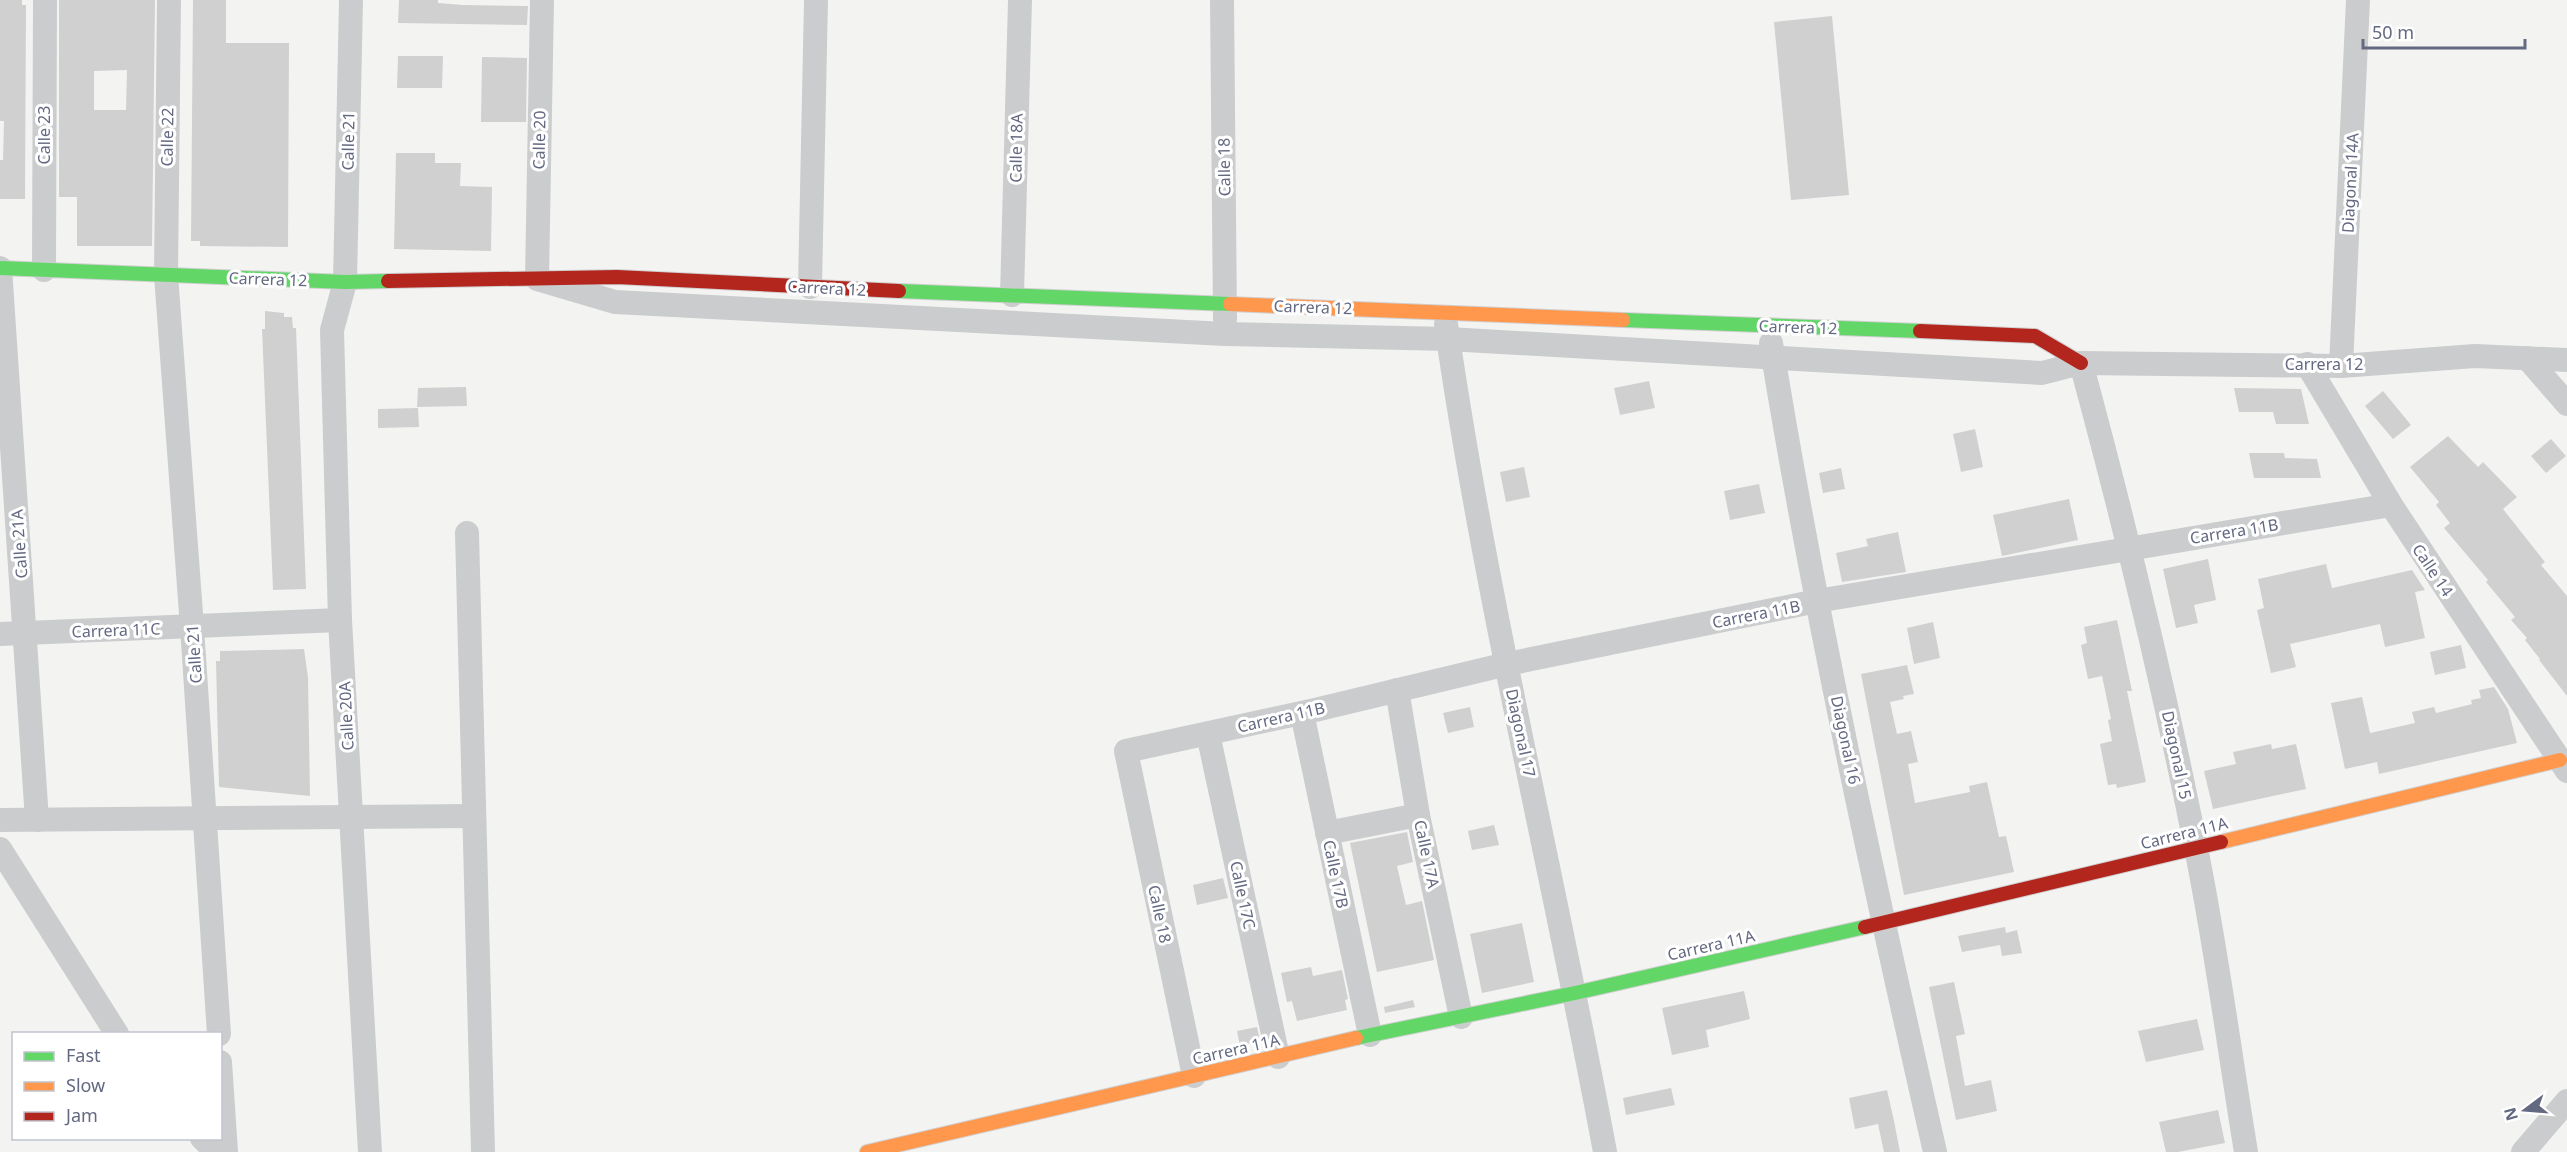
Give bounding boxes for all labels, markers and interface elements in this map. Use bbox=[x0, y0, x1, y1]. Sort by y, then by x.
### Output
scale bar bbox=[2363, 12, 2525, 50]
text: 50 m bbox=[2372, 20, 2414, 44]
street label: Calle 23 bbox=[33, 106, 55, 164]
street label: Calle 22 bbox=[155, 107, 179, 167]
street label: Calle 20 bbox=[527, 110, 551, 170]
street label: Calle 21 bbox=[336, 111, 360, 171]
street label: Calle 18A bbox=[1004, 113, 1028, 183]
street label: Diagonal 14A bbox=[2336, 132, 2364, 233]
street label: Calle 18 bbox=[1212, 137, 1236, 197]
street label: Carrera 12 bbox=[228, 267, 308, 291]
street label: Carrera 12 bbox=[787, 275, 867, 301]
street label: Carrera 12 bbox=[1273, 295, 1353, 319]
street label: Carrera 12 bbox=[1758, 315, 1838, 339]
street label: Carrera 12 bbox=[2285, 353, 2363, 375]
street label: Calle 21A bbox=[6, 508, 32, 579]
street label: Carrera 11B bbox=[2188, 513, 2280, 549]
street label: Calle 14 bbox=[2407, 539, 2459, 601]
street label: Carrera 11B bbox=[1710, 595, 1802, 633]
street label: Carrera 11C bbox=[71, 617, 161, 643]
street label: Calle 21 bbox=[181, 624, 207, 684]
street label: Calle 20A bbox=[333, 680, 359, 751]
street label: Diagonal 17 bbox=[1501, 687, 1541, 779]
street label: Diagonal 16 bbox=[1826, 694, 1866, 786]
street label: Carrera 11B bbox=[1235, 696, 1327, 738]
street label: Diagonal 15 bbox=[2157, 709, 2197, 801]
street label: Carrera 11A bbox=[2138, 811, 2231, 854]
street label: Calle 17A bbox=[1409, 818, 1445, 891]
street label: Calle 17B bbox=[1318, 838, 1354, 910]
street label: Calle 17C bbox=[1225, 859, 1261, 931]
street label: Calle 18 bbox=[1143, 883, 1177, 945]
street label: Carrera 11A bbox=[1665, 924, 1758, 966]
street label: Carrera 11A bbox=[1190, 1028, 1283, 1070]
legend bbox=[12, 1032, 222, 1140]
text: Fast bbox=[66, 1043, 101, 1067]
text: Slow bbox=[66, 1073, 105, 1097]
north arrow bbox=[2495, 1080, 2555, 1140]
text: Jam bbox=[64, 1103, 98, 1127]
text: N bbox=[2498, 1105, 2523, 1123]

